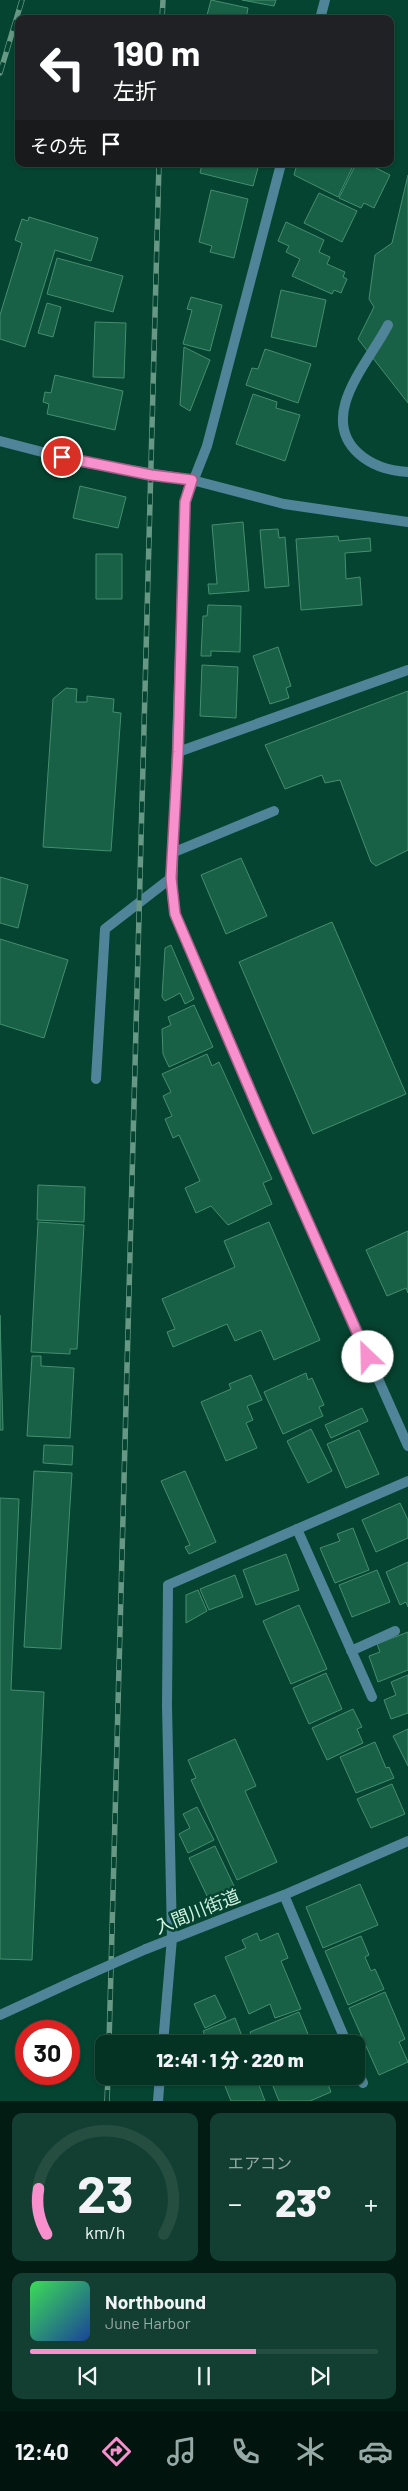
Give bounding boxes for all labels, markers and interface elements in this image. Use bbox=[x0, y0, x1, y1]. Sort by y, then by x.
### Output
text: 190 m bbox=[113, 31, 200, 73]
icon: left bbox=[30, 35, 95, 100]
text: 左折 bbox=[113, 77, 157, 103]
icon: arrive bbox=[97, 130, 125, 158]
text: その先 bbox=[30, 134, 87, 157]
pin bbox=[41, 436, 83, 478]
icon: arrive bbox=[48, 443, 76, 471]
position arrow bbox=[341, 1330, 393, 1382]
street label: 入間川街道 bbox=[151, 1884, 243, 1938]
speed limit sign: 30 bbox=[15, 2020, 80, 2085]
text: 12:41 · 1 分 · 220 m bbox=[156, 2048, 304, 2071]
text: エアコン bbox=[228, 2153, 292, 2172]
text: 23 bbox=[77, 2161, 133, 2223]
text: 23° bbox=[275, 2179, 331, 2225]
text: − bbox=[228, 2186, 242, 2220]
text: + bbox=[364, 2186, 378, 2220]
text: km/h bbox=[85, 2221, 125, 2243]
text: Northbound bbox=[105, 2290, 206, 2313]
text: June Harbor bbox=[105, 2313, 191, 2332]
icon: previous bbox=[74, 2362, 102, 2390]
icon: pause bbox=[190, 2362, 218, 2390]
icon: next bbox=[306, 2362, 334, 2390]
icon: directions bbox=[99, 2434, 134, 2469]
icon: music bbox=[164, 2434, 199, 2469]
icon: phone bbox=[228, 2434, 263, 2469]
icon: climate bbox=[293, 2434, 328, 2469]
icon: car bbox=[358, 2434, 393, 2469]
text: 12:40 bbox=[15, 2438, 69, 2464]

